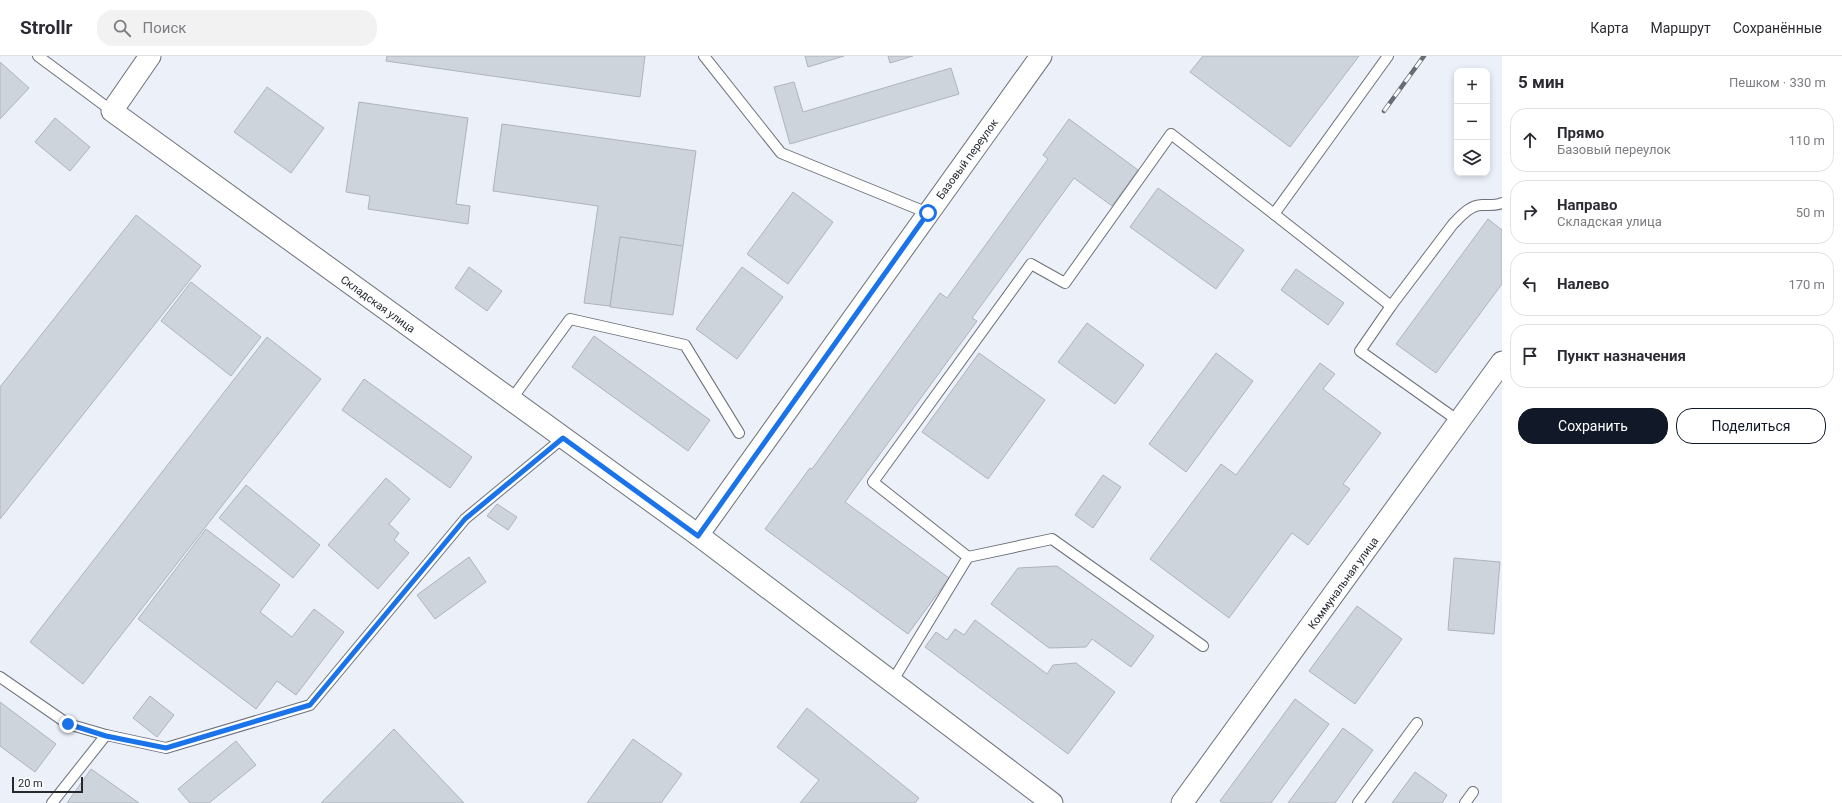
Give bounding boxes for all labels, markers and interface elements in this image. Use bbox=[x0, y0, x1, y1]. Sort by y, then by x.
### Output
search box bbox=[97, 10, 377, 46]
text: Strollr bbox=[20, 16, 73, 39]
icon: search bbox=[111, 17, 133, 39]
text: Поиск bbox=[143, 19, 186, 37]
text: Карта bbox=[1590, 20, 1629, 36]
text: Маршрут bbox=[1651, 20, 1711, 36]
text: Сохранённые bbox=[1733, 20, 1822, 36]
map controls bbox=[1454, 68, 1490, 176]
button: + bbox=[1454, 68, 1490, 104]
text: 5 мин bbox=[1518, 72, 1564, 92]
text: Пешком · 330 m bbox=[1729, 75, 1826, 90]
button: − bbox=[1454, 104, 1490, 140]
street label: Базовый переулок bbox=[934, 116, 1001, 202]
text: Прямо bbox=[1557, 124, 1604, 142]
icon: ahead bbox=[1519, 129, 1541, 151]
text: 110 m bbox=[1788, 133, 1825, 148]
button: layers bbox=[1454, 140, 1490, 176]
text: Базовый переулок bbox=[1557, 142, 1671, 157]
text: Направо bbox=[1557, 196, 1618, 214]
icon: right bbox=[1519, 201, 1541, 223]
route start bbox=[919, 204, 937, 222]
text: 50 m bbox=[1796, 205, 1825, 220]
text: Складская улица bbox=[1557, 214, 1662, 229]
street label: Складская улица bbox=[338, 273, 417, 336]
icon: left bbox=[1519, 273, 1541, 295]
text: Налево bbox=[1557, 275, 1609, 293]
text: 170 m bbox=[1788, 277, 1825, 292]
icon: arrive bbox=[1519, 345, 1541, 367]
text: Пункт назначения bbox=[1557, 347, 1686, 365]
button: Сохранить bbox=[1518, 408, 1668, 444]
button: Поделиться bbox=[1676, 408, 1826, 444]
street label: Коммунальная улица bbox=[1306, 535, 1381, 632]
route end bbox=[59, 715, 77, 733]
scale bar bbox=[12, 775, 83, 794]
text: 20 m bbox=[18, 777, 43, 790]

